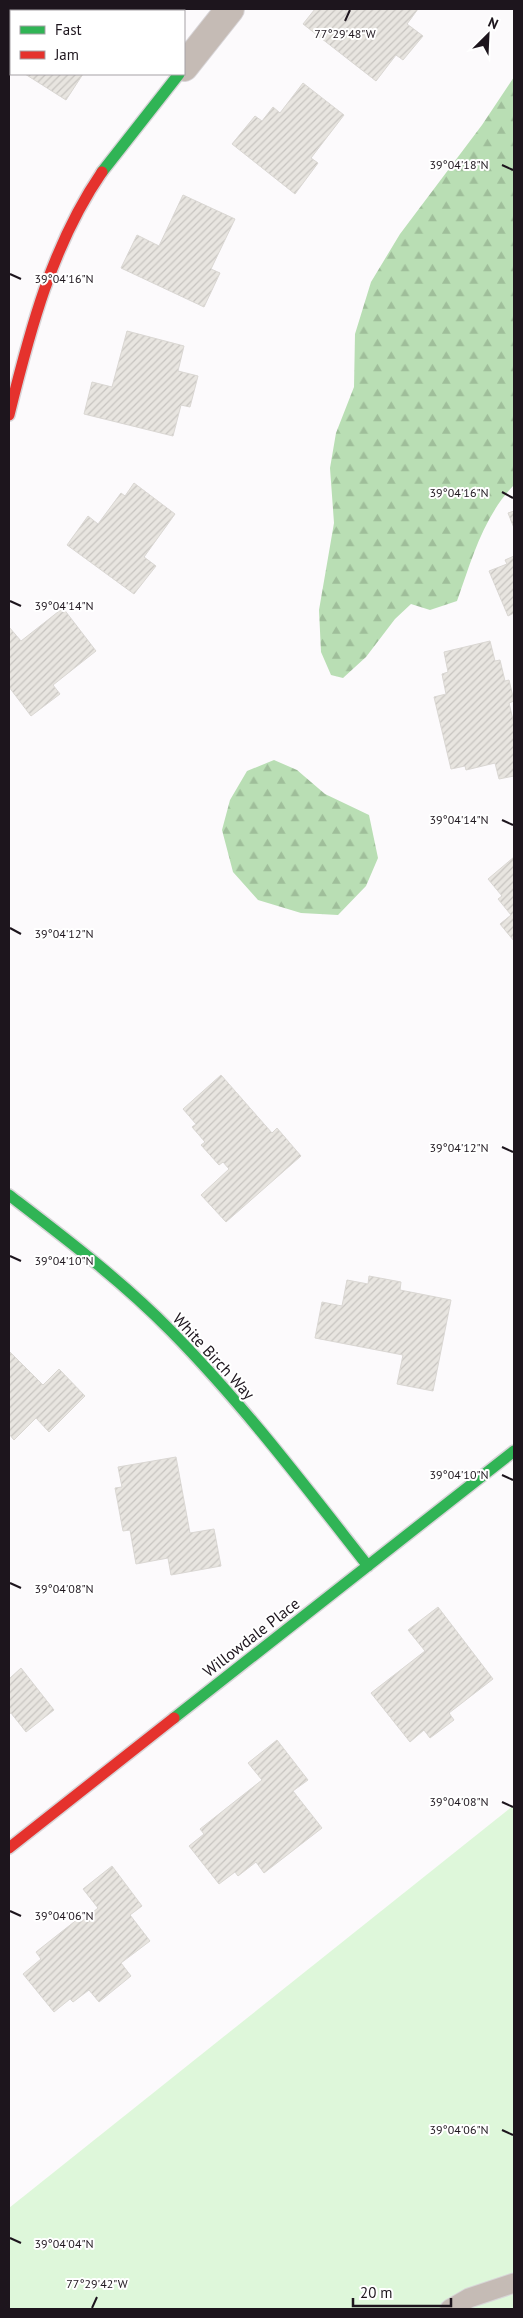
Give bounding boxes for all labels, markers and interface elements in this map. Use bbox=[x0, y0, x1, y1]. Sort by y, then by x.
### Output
legend bbox=[10, 10, 185, 75]
north arrow bbox=[463, 10, 513, 60]
text: N bbox=[485, 13, 501, 33]
text: Fast bbox=[55, 20, 82, 39]
text: 77°29'48"W bbox=[314, 26, 376, 41]
text: Jam bbox=[54, 45, 79, 64]
text: 39°04'18"N bbox=[429, 157, 489, 172]
text: 39°04'16"N bbox=[34, 271, 94, 286]
text: 39°04'16"N bbox=[429, 485, 489, 500]
text: 39°04'14"N bbox=[34, 598, 94, 613]
text: 39°04'14"N bbox=[429, 812, 489, 827]
text: 39°04'12"N bbox=[34, 926, 94, 941]
text: 39°04'12"N bbox=[429, 1140, 489, 1155]
text: 39°04'10"N bbox=[34, 1253, 94, 1268]
street label: White Birch Way bbox=[169, 1309, 260, 1404]
text: 39°04'10"N bbox=[429, 1467, 489, 1482]
text: 39°04'08"N bbox=[34, 1581, 94, 1596]
street label: Willowdale Place bbox=[199, 1593, 303, 1681]
text: 39°04'08"N bbox=[429, 1794, 489, 1809]
text: 39°04'06"N bbox=[34, 1908, 94, 1923]
text: 39°04'06"N bbox=[429, 2122, 489, 2137]
text: 39°04'04"N bbox=[34, 2236, 94, 2251]
text: 77°29'42"W bbox=[66, 2276, 128, 2291]
scale bar bbox=[353, 2276, 450, 2308]
text: 20 m bbox=[360, 2283, 393, 2302]

